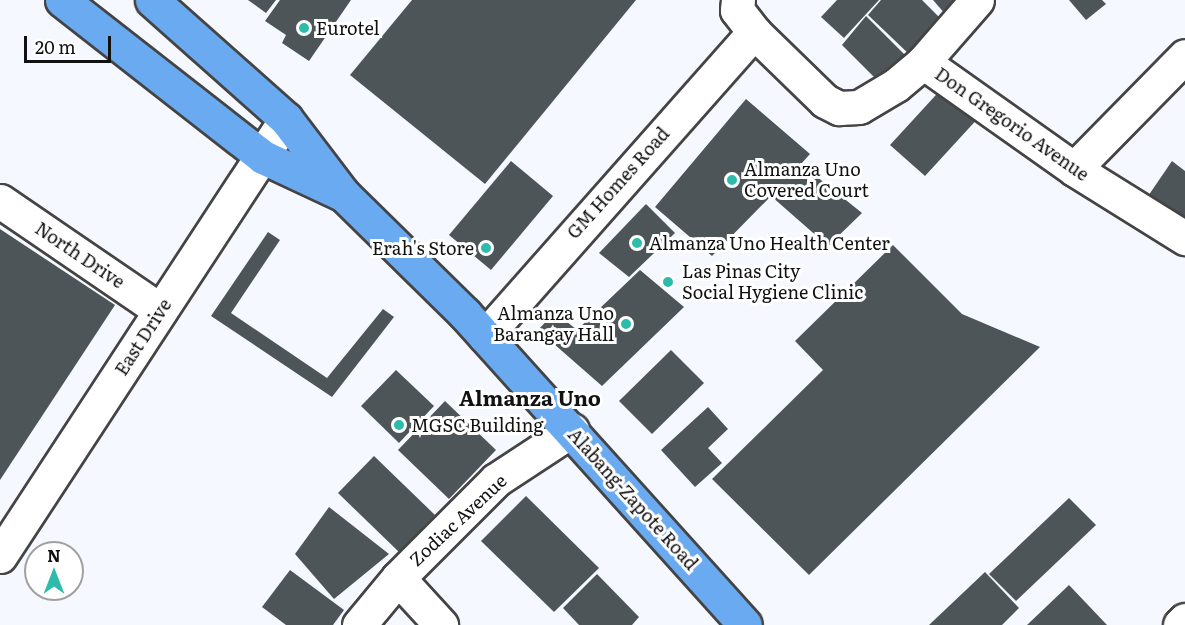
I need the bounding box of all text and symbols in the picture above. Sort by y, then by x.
place label: Eurotel [316,17,380,39]
marker: Eurotel [297,21,311,35]
scale bar [27,24,114,62]
text: 20 m [35,33,76,60]
street label: Don Gregorio Avenue [931,63,1093,185]
street label: GM Homes Road [562,123,674,243]
place label: Almanza Uno Covered Court [744,159,869,201]
marker: Almanza Uno Covered Court [725,173,739,187]
street label: North Drive [31,217,129,293]
place label: Almanza Uno Health Center [649,232,890,254]
marker: Almanza Uno Health Center [630,236,644,250]
place label: Erah's Store [372,237,474,259]
marker: Erah's Store [479,241,493,255]
place label: Las Pinas City Social Hygiene Clinic [682,261,863,304]
marker: Las Pinas City Social Hygiene Clinic [659,273,677,291]
street label: East Drive [110,295,176,379]
place label: Almanza Uno Barangay Hall [493,303,614,346]
marker: Almanza Uno Barangay Hall [619,317,633,331]
district label: Almanza Uno [459,384,601,410]
place label: MGSC Building [411,414,543,436]
marker: MGSC Building [392,418,406,432]
street label: Alabang-Zapote Road [564,424,702,574]
street label: Zodiac Avenue [405,470,511,570]
north arrow [24,541,84,601]
text: N [47,543,61,567]

